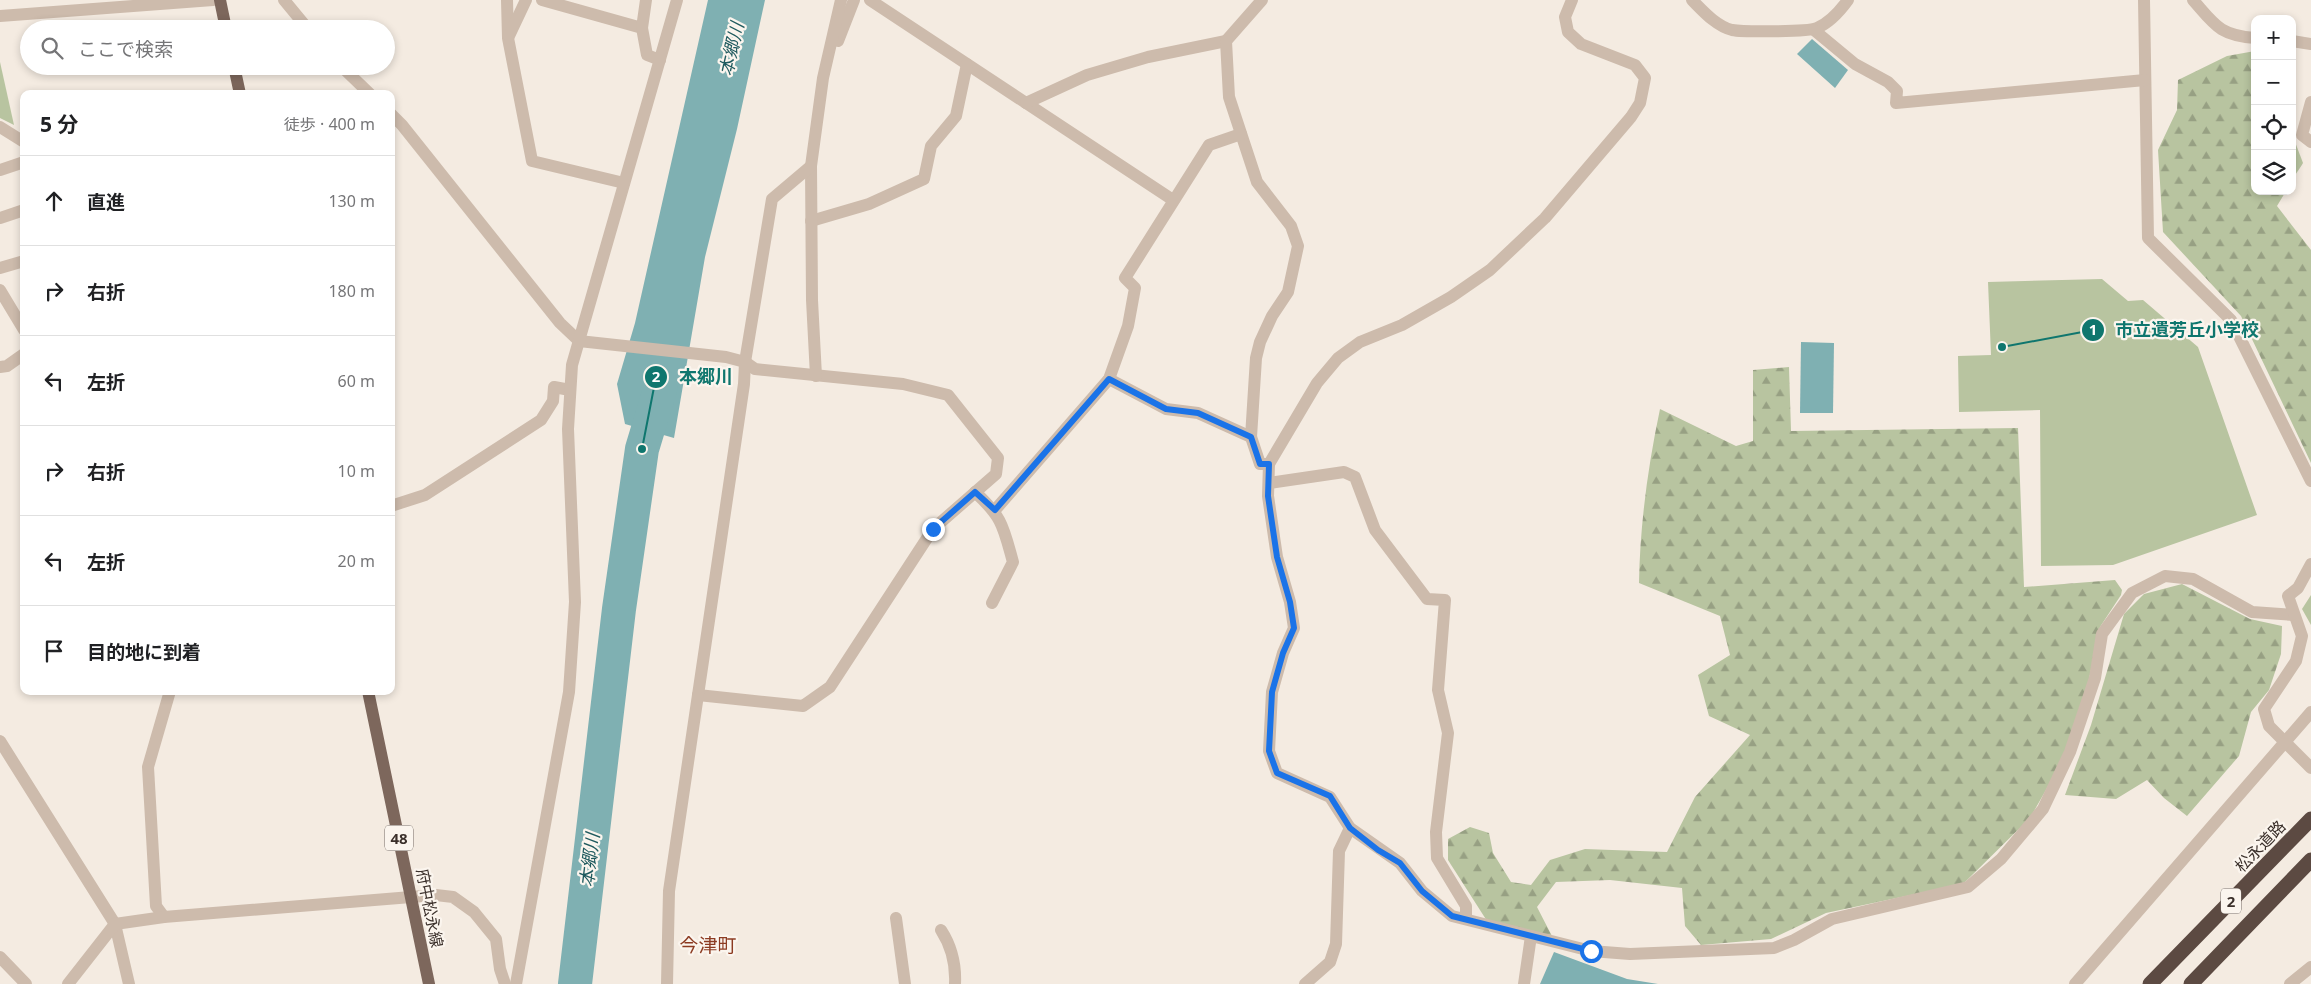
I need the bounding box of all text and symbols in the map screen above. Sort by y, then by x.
map controls [2251,15,2296,195]
button: + [2251,15,2296,60]
water label: 本郷川 [713,18,749,78]
search box [20,20,395,75]
icon: search [38,34,66,62]
text: ここで検索 [78,36,173,62]
button: − [2251,60,2296,105]
button: locate [2251,105,2296,150]
text: 5 分 [40,110,78,138]
text: 徒歩 · 400 m [284,113,375,135]
button: layers [2251,150,2296,195]
icon: ahead [40,187,68,215]
text: 直進 [87,189,125,215]
text: 130 m [328,190,375,212]
icon: right [40,277,68,305]
text: 右折 [87,279,125,305]
text: 180 m [328,280,375,302]
callout: 市立遺芳丘小学校 [2080,314,2269,347]
text: 市立遺芳丘小学校 [2115,317,2259,341]
text: 1 [2089,319,2097,339]
callout: 本郷川 [644,360,743,393]
text: 本郷川 [679,364,733,388]
text: 2 [652,366,661,386]
icon: left [40,367,68,395]
text: 左折 [87,369,125,395]
text: 60 m [338,370,375,392]
icon: right [40,457,68,485]
text: 右折 [87,459,125,485]
text: 10 m [338,460,375,482]
route end [922,518,945,541]
icon: left [40,547,68,575]
text: 左折 [87,549,125,575]
text: 20 m [338,550,375,572]
icon: arrive [40,637,68,665]
text: 目的地に到着 [87,639,201,665]
street label: 松永道路 [2230,815,2290,877]
road number: 48 [385,826,413,850]
water label: 本郷川 [574,830,604,888]
street label: 府中松永線 [412,867,448,949]
road number: 2 [2221,888,2241,914]
district label: 今津町 [679,932,737,958]
route start [1580,940,1603,963]

